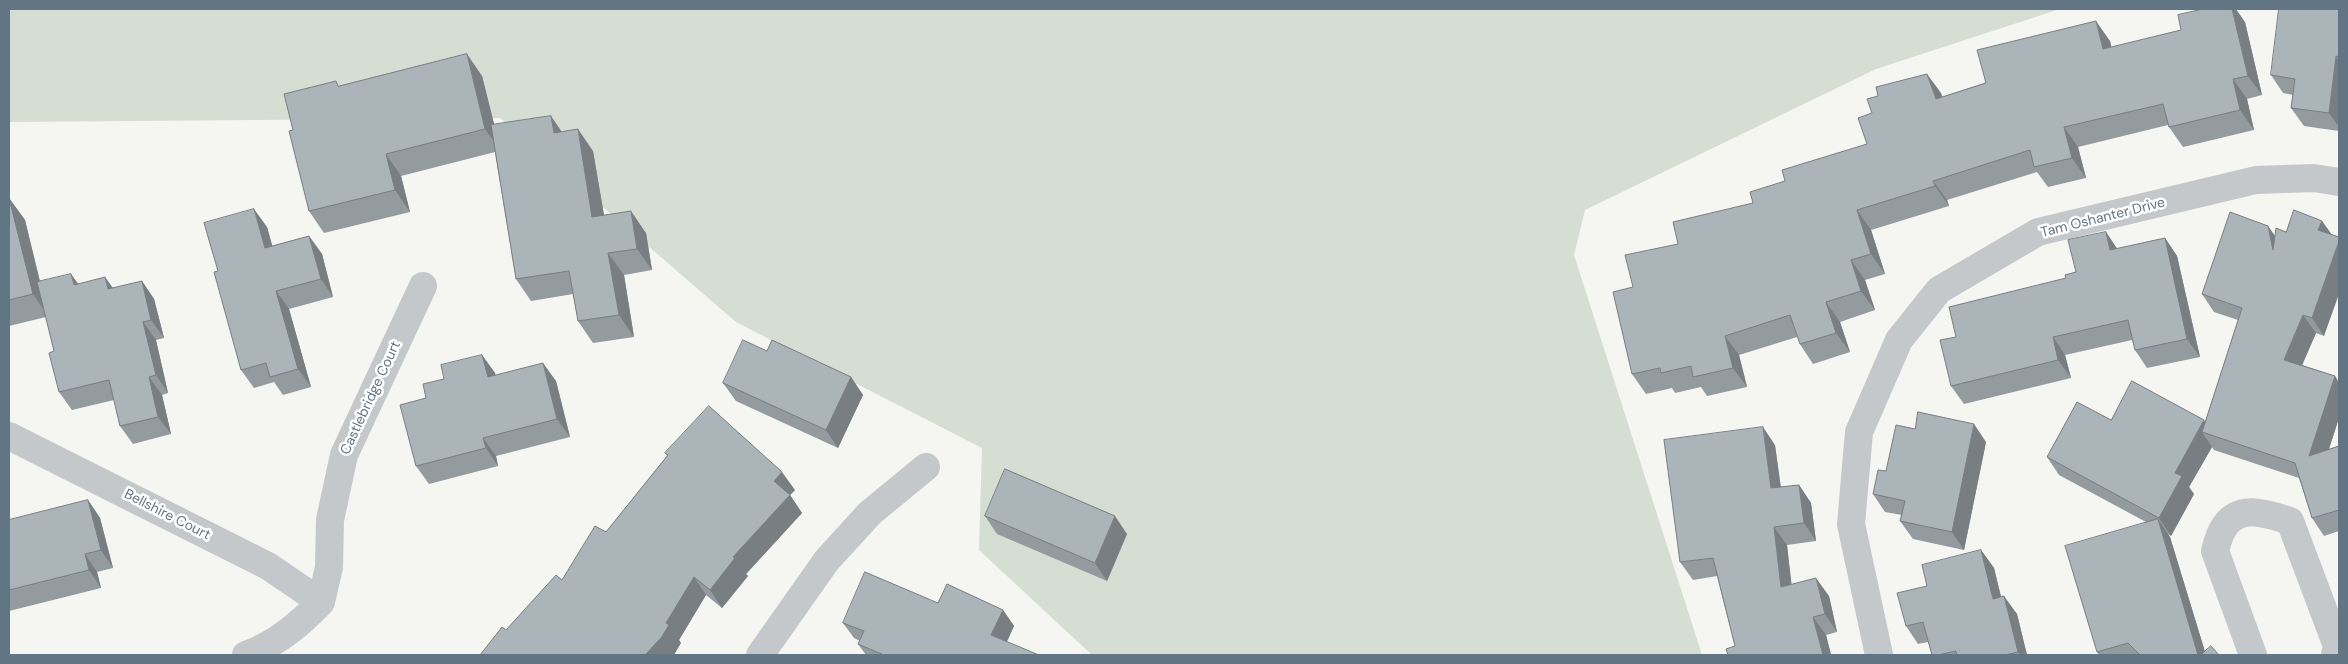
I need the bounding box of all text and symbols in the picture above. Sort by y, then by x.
street label: Tam Oshanter Drive [2039,194,2167,242]
street label: Castlebridge Court [337,339,405,457]
street label: Bellshire Court [121,486,213,544]

